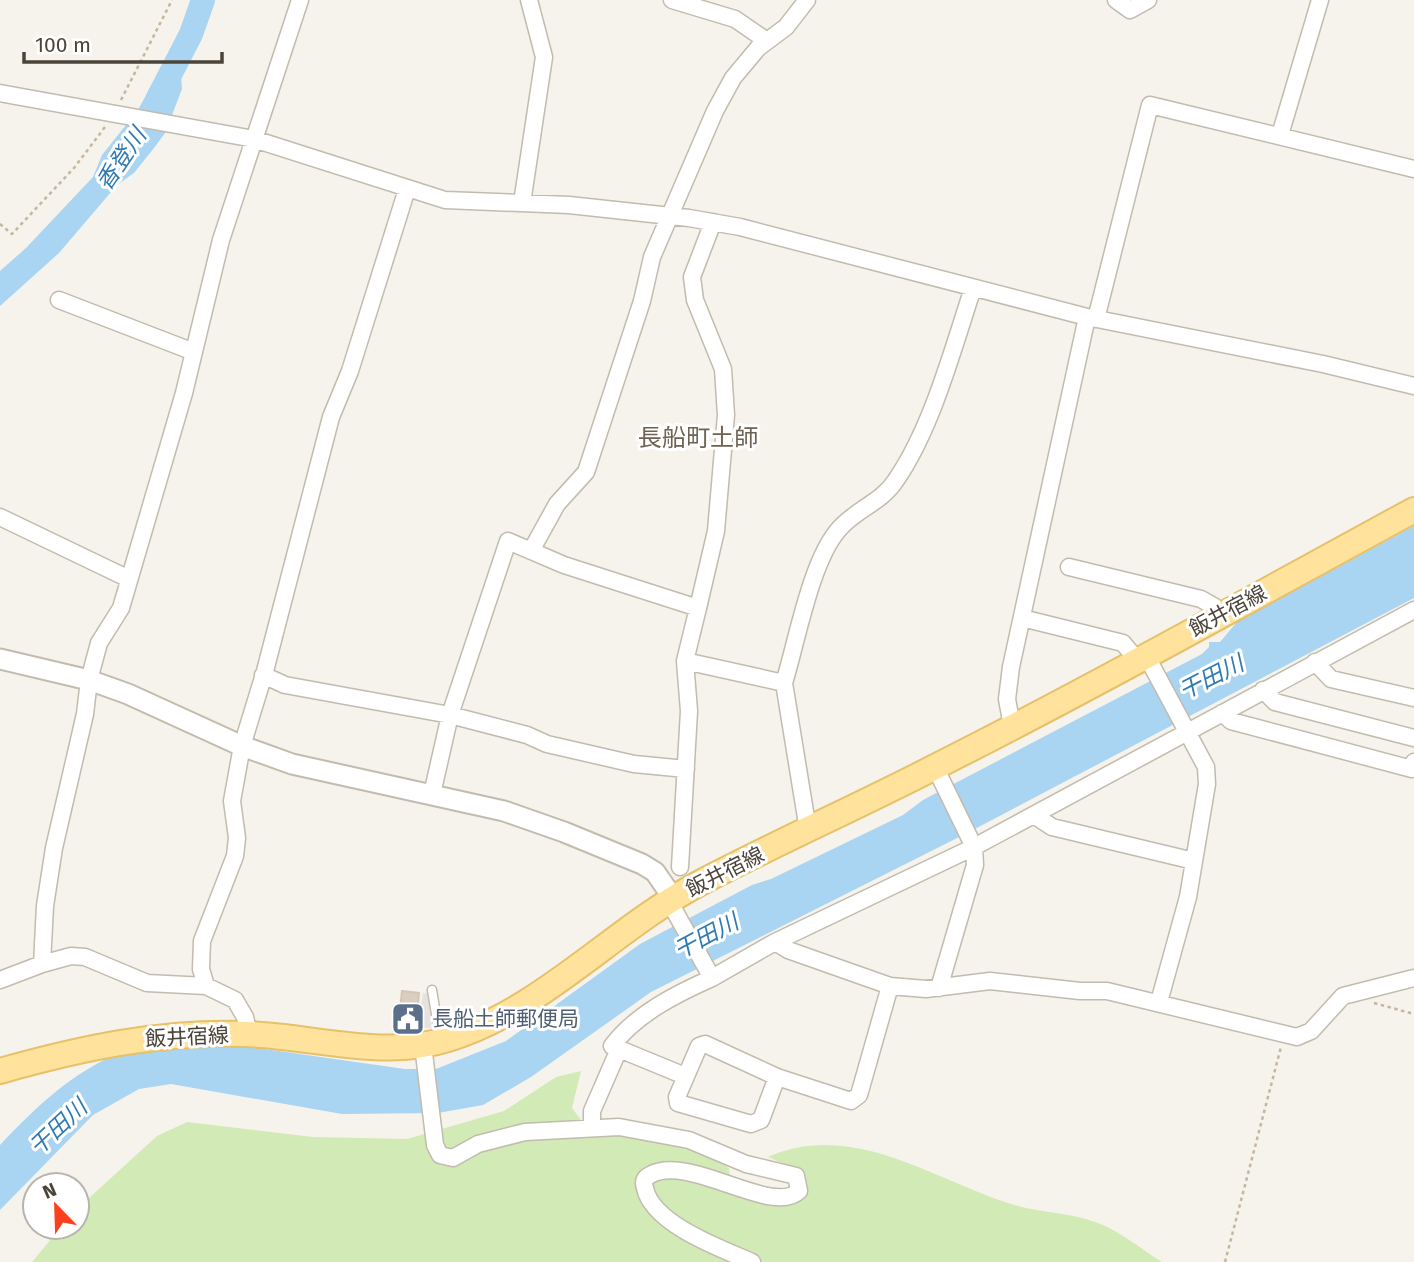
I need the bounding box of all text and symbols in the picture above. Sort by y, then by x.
scale bar [24,21,222,65]
text: 100 m [35,32,91,58]
water label: 香登川 [90,120,154,195]
district label: 長船町土師 [638,424,758,452]
street label: 飯井宿線 [1185,580,1271,642]
water label: 干田川 [1174,648,1251,705]
street label: 飯井宿線 [682,841,768,903]
water label: 干田川 [669,906,746,965]
public building icon: 長船土師郵便局 [389,1000,427,1038]
place label: 長船土師郵便局 [432,1006,579,1032]
street label: 飯井宿線 [144,1022,230,1052]
water label: 干田川 [23,1091,95,1161]
north arrow [21,1171,91,1241]
text: N [39,1178,60,1204]

